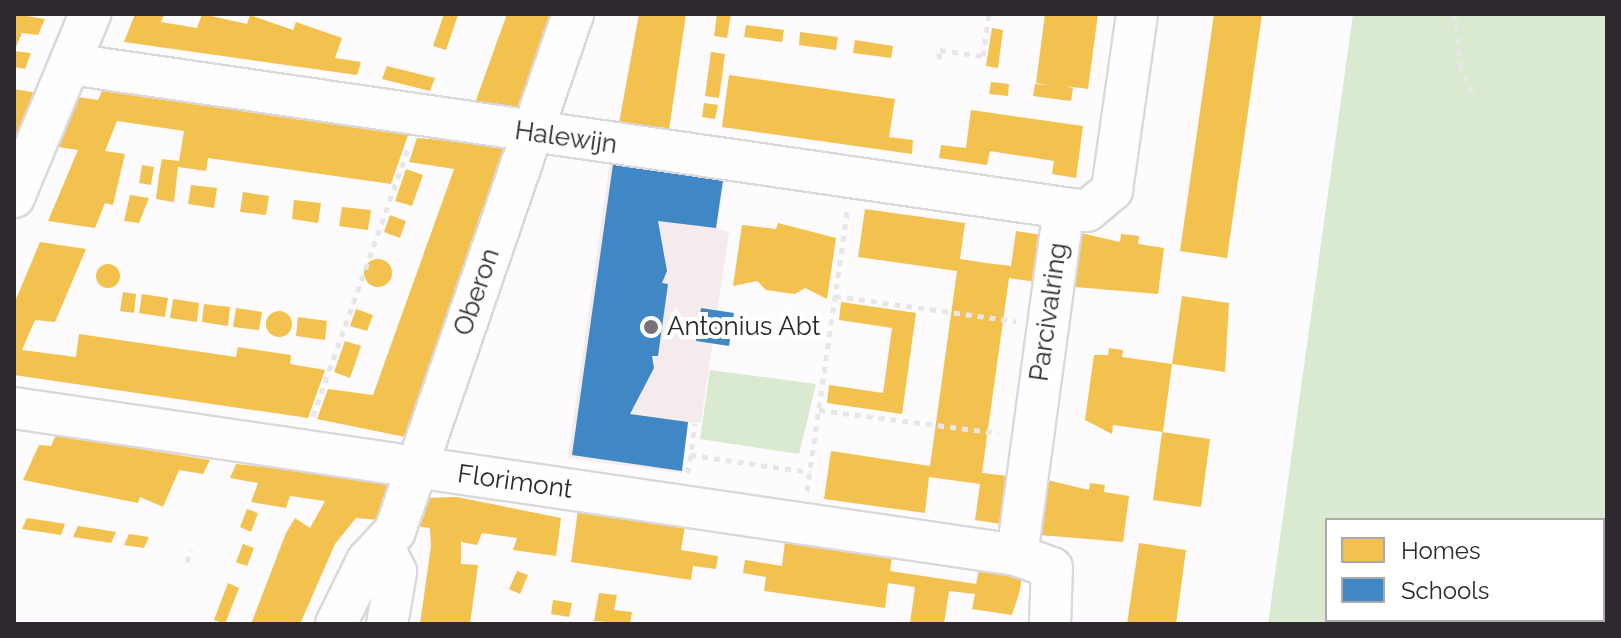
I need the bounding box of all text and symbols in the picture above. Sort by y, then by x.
street label: Halewijn [513,115,619,161]
street label: Parcivalring [1024,241,1074,383]
street label: Oberon [448,244,506,340]
place label: Antonius Abt [667,311,821,343]
marker: Antonius Abt [642,318,660,336]
street label: Florimont [456,458,574,506]
legend [1325,518,1605,622]
text: Homes [1401,536,1481,565]
text: Schools [1401,576,1489,605]

